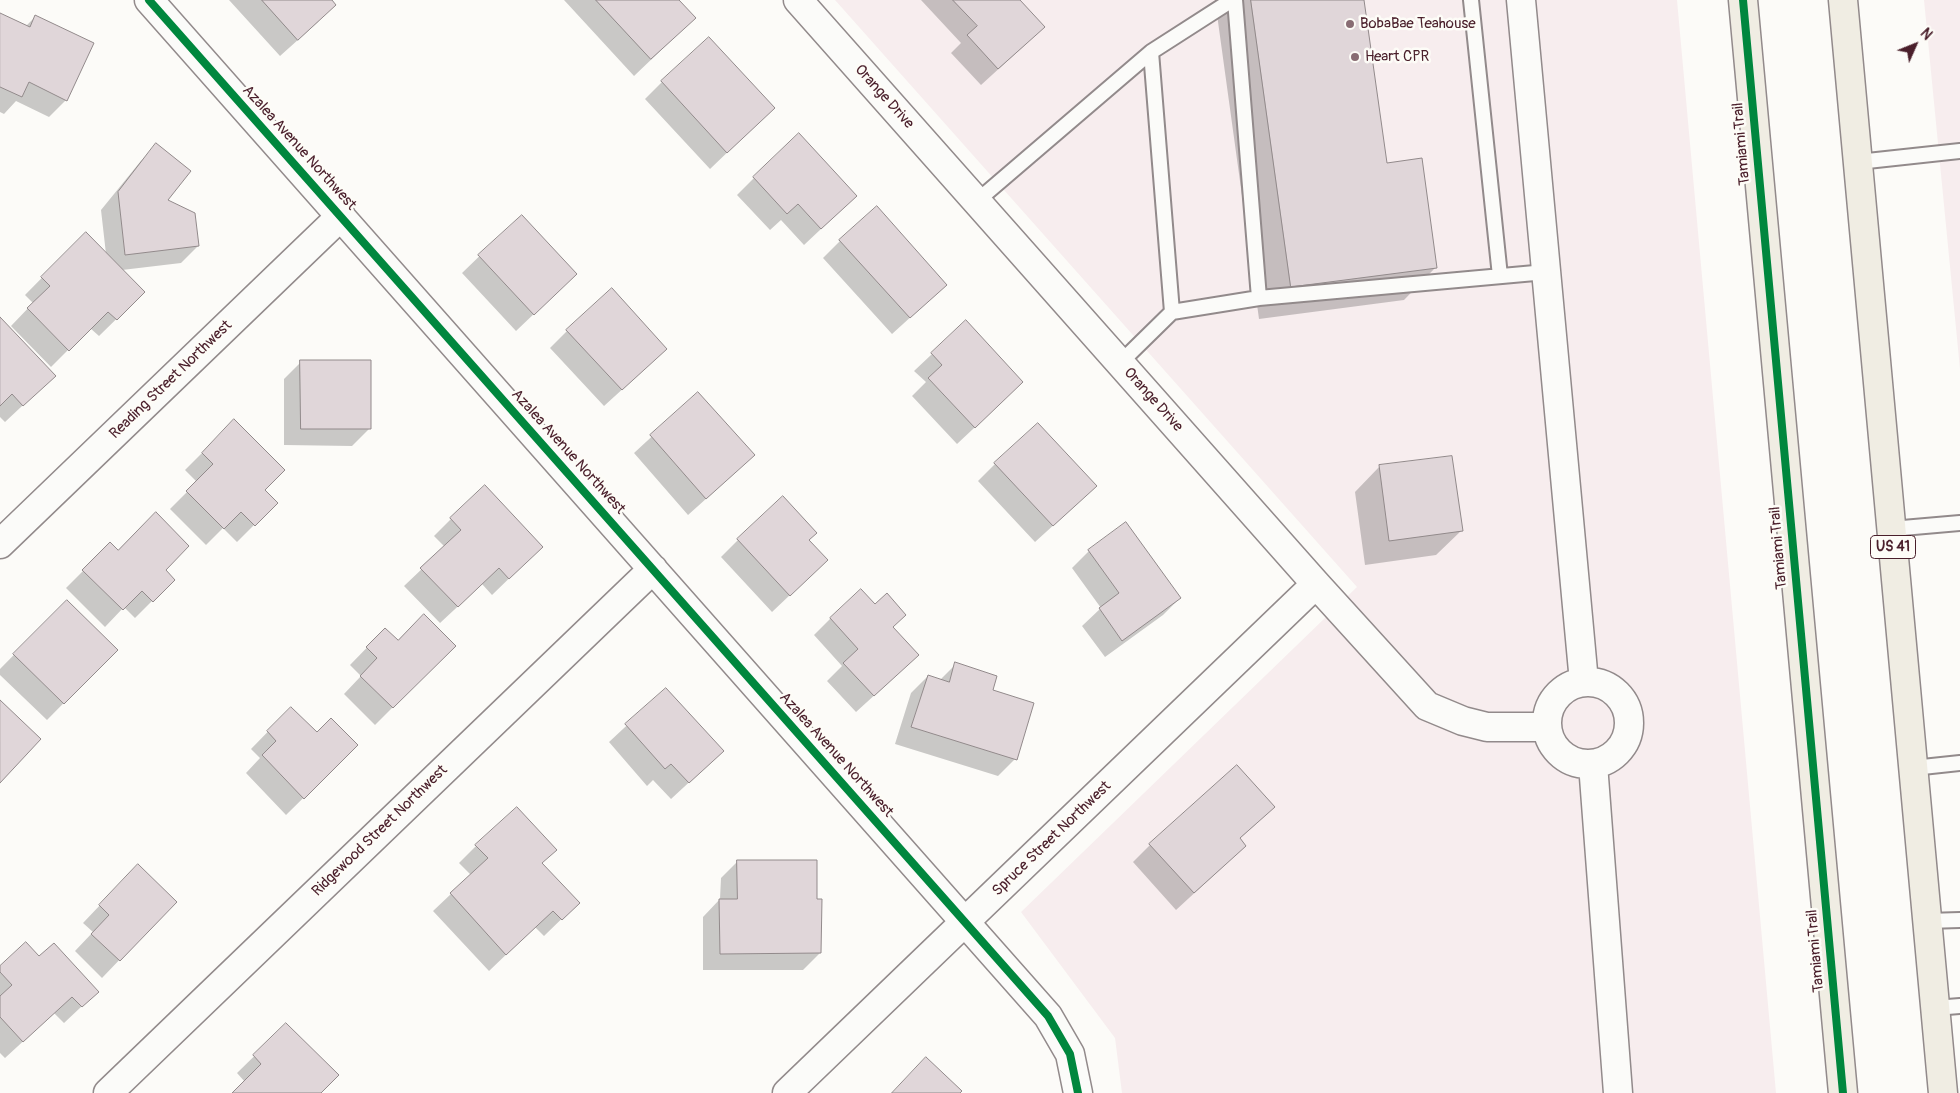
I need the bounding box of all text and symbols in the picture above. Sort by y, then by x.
place label: BobaBae Teahouse [1360,15,1476,33]
marker: BobaBae Teahouse [1344,18,1356,30]
north arrow [1890,20,1940,70]
text: N [1917,25,1936,44]
place label: Heart CPR [1365,48,1429,66]
marker: Heart CPR [1349,51,1361,63]
street label: Orange Drive [851,61,917,133]
street label: Azalea Avenue Northwest [238,82,360,214]
street label: Tamiami Trail [1729,102,1755,186]
street label: Reading Street Northwest [106,317,236,443]
street label: Orange Drive [1120,364,1186,436]
street label: Azalea Avenue Northwest [507,386,629,518]
street label: Tamiami Trail [1766,506,1792,590]
road number: US 41 [1870,536,1916,558]
street label: Azalea Avenue Northwest [775,689,897,821]
street label: Ridgewood Street Northwest [309,762,451,900]
street label: Spruce Street Northwest [989,778,1115,900]
street label: Tamiami Trail [1803,909,1829,993]

